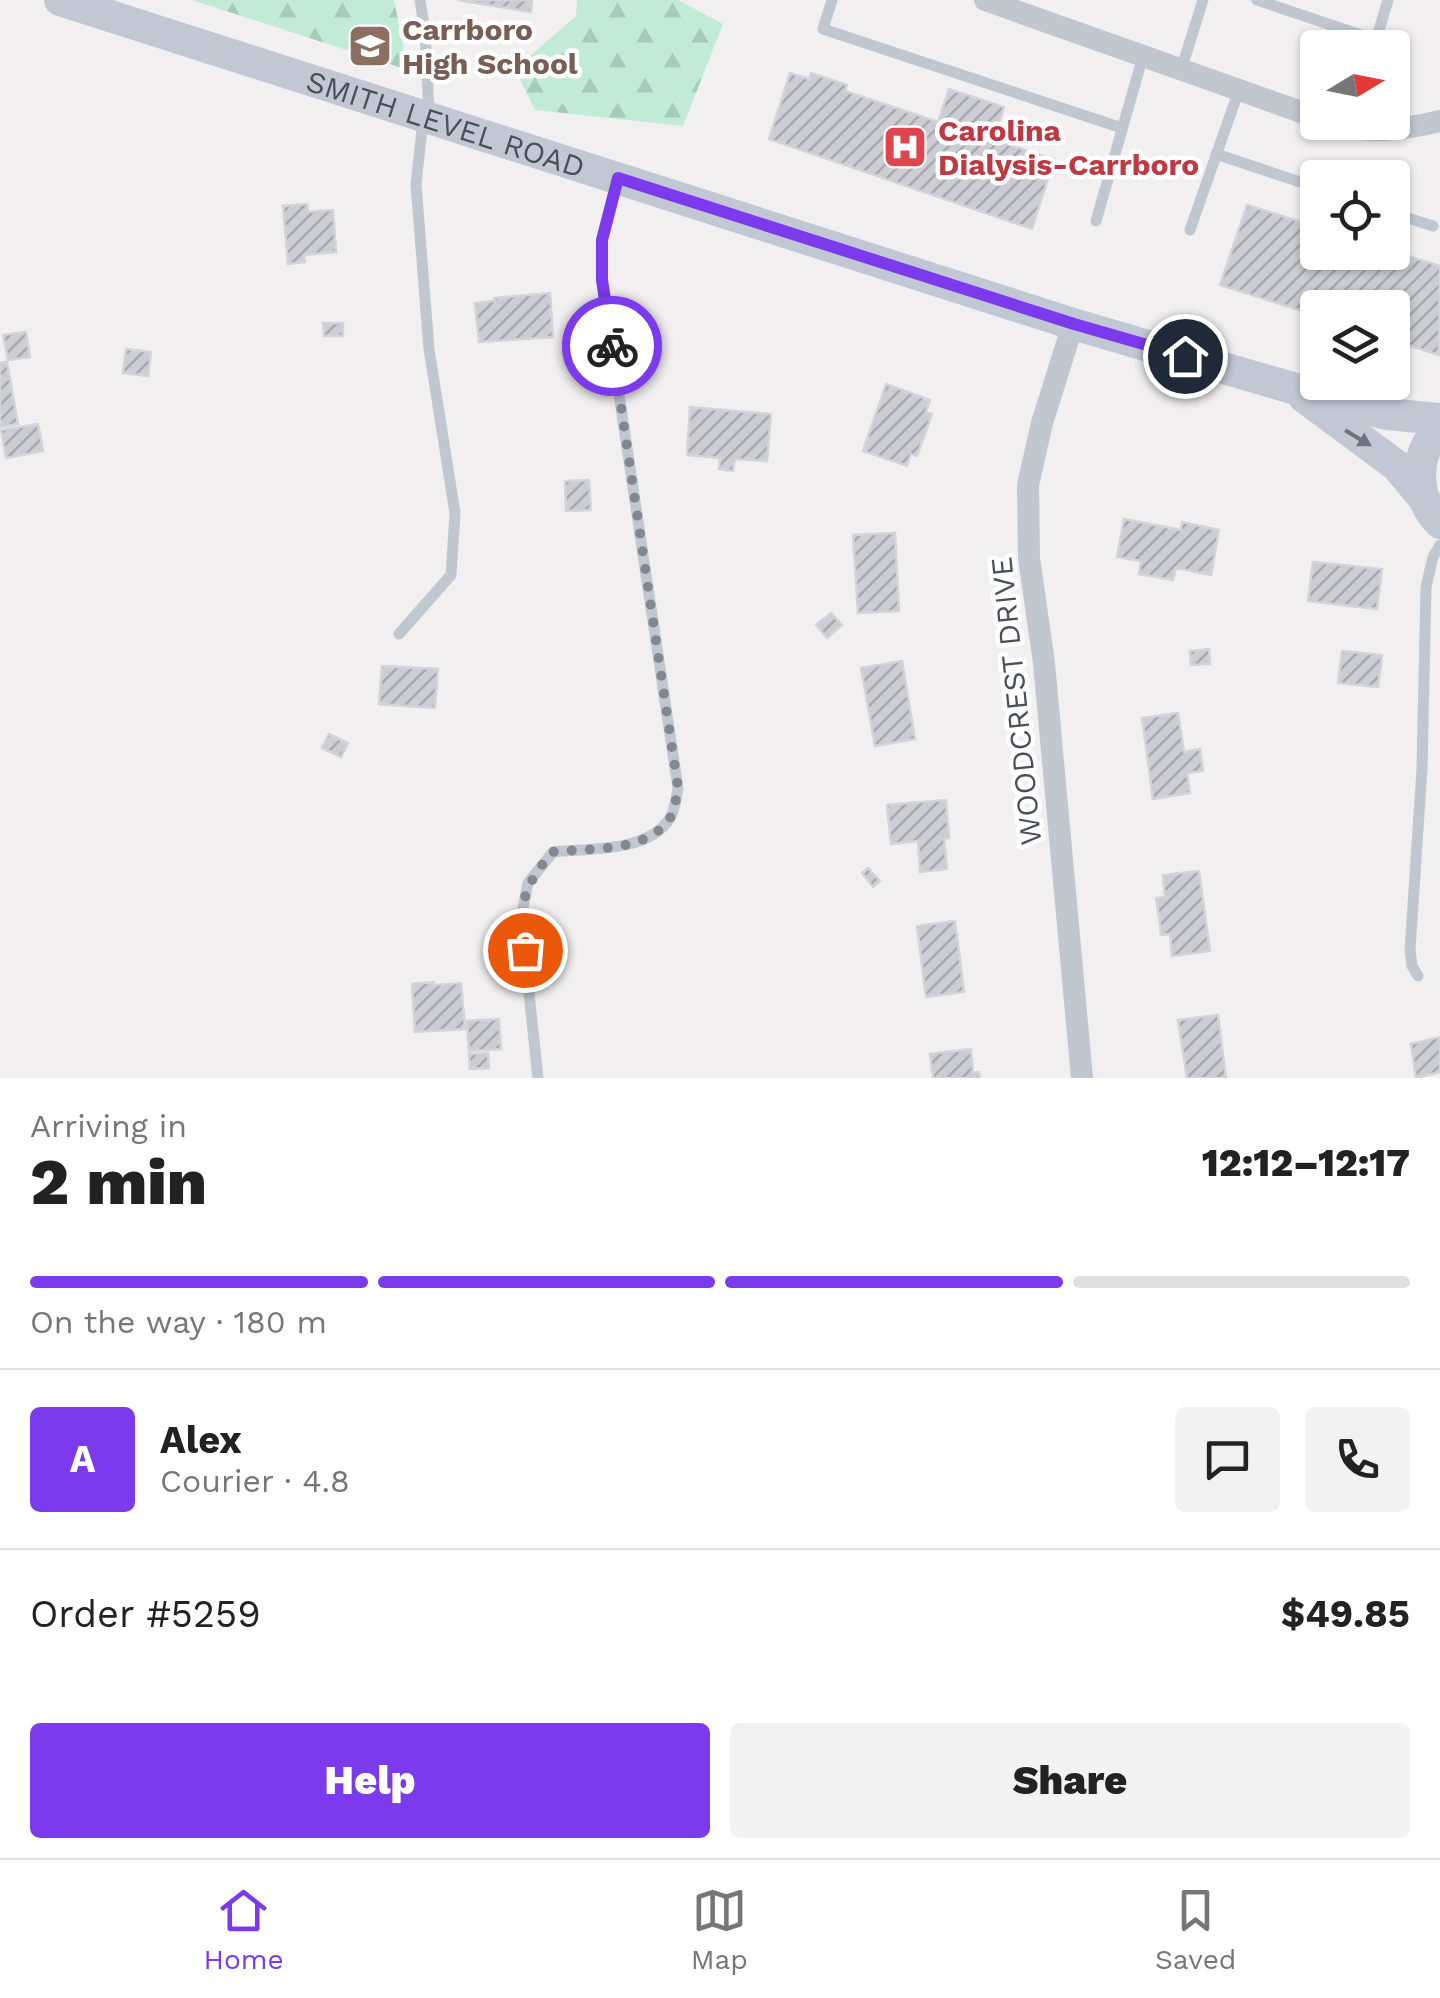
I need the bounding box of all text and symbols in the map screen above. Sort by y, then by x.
place label: Carrboro High School [402,12,578,81]
school or university icon: Carrboro High School [347,23,393,69]
north arrow [1300,30,1410,140]
map controls [1300,30,1410,400]
street label: SMITH LEVEL ROAD [302,63,589,184]
place label: Carolina Dialysis-Carrboro [938,113,1199,182]
hospital icon: Carolina Dialysis-Carrboro [882,124,928,170]
button: locate [1300,160,1410,270]
button: layers [1300,290,1410,400]
courier [562,296,662,396]
pin [1143,314,1228,399]
icon: bike [585,319,640,374]
icon: home [1158,329,1213,384]
one-way arrow [1344,429,1372,446]
street label: WOODCREST DRIVE [983,555,1049,847]
pin [483,908,568,993]
icon: bag [498,923,553,978]
text: Arriving in [30,1107,187,1145]
text: 12:12–12:17 [1202,1141,1410,1185]
text: 2 min [30,1144,207,1220]
text: On the way · 180 m [30,1303,327,1341]
button: chat [1175,1407,1280,1512]
button: phone [1305,1407,1410,1512]
text: Alex [160,1418,242,1462]
text: A [70,1437,95,1481]
text: Courier · 4.8 [160,1462,350,1500]
text: Order #5259 [30,1592,261,1636]
text: $49.85 [1281,1592,1410,1636]
button: Help [30,1723,710,1838]
button: Share [730,1723,1410,1838]
tab: Home [204,1883,284,1976]
tab: Map [691,1883,748,1976]
tab: Saved [1155,1883,1236,1976]

